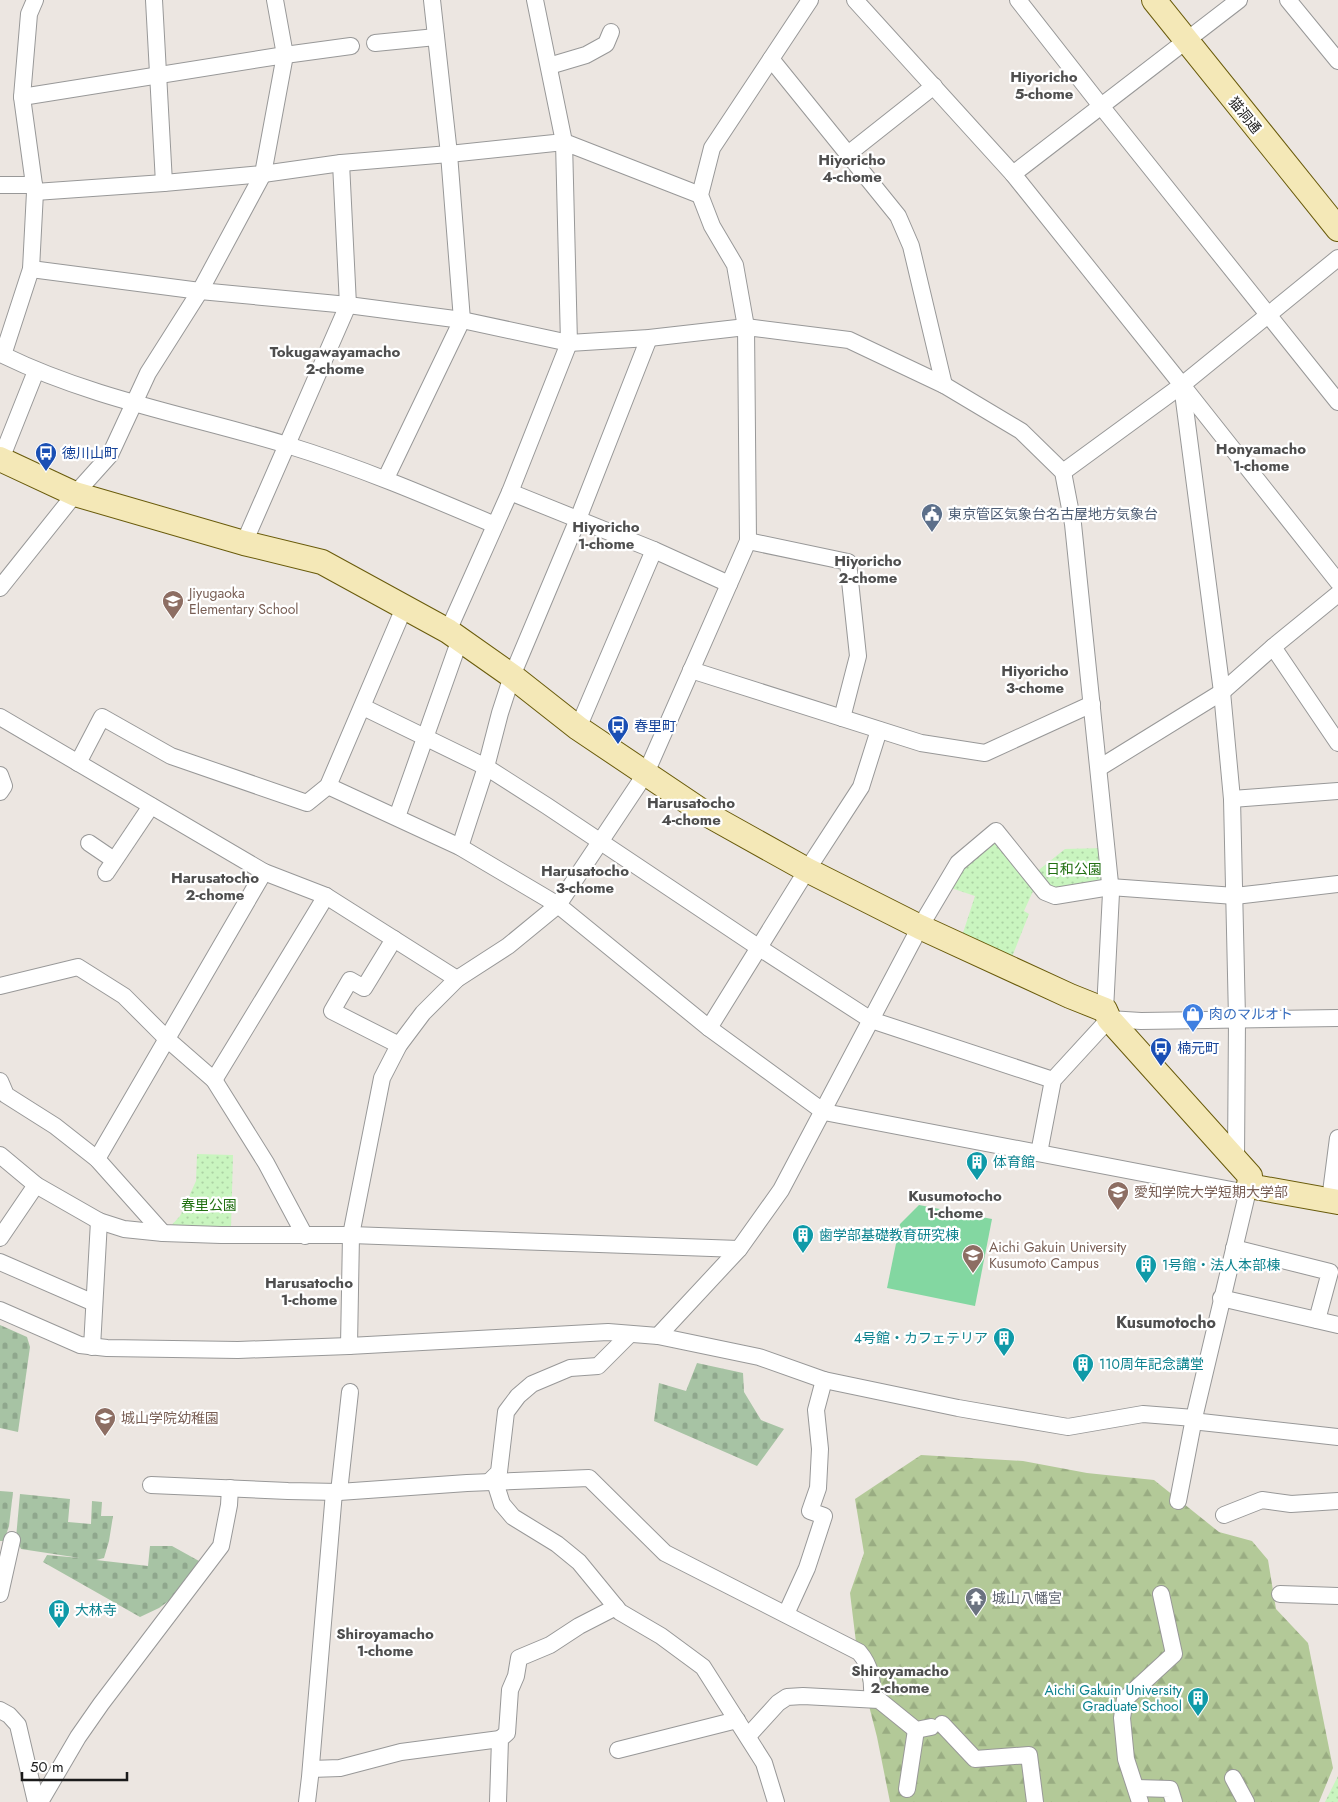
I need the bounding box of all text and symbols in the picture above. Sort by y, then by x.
district label: Hiyoricho 5-chome [1010,66,1078,105]
street label: 猫洞通 [1224,92,1266,138]
district label: Hiyoricho 4-chome [818,149,886,188]
district label: Tokugawayamacho 2-chome [270,341,400,380]
district label: Honyamacho 1-chome [1216,438,1306,477]
bus stop icon: 徳川山町 [34,441,58,472]
place label: 徳川山町 [62,443,118,463]
public building icon: 東京管区気象台名古屋地方気象台 [920,502,944,533]
place label: 東京管区気象台名古屋地方気象台 [948,504,1158,524]
district label: Hiyoricho 1-chome [572,516,640,555]
district label: Hiyoricho 2-chome [834,550,902,589]
place label: Jiyugaoka Elementary School [187,583,299,619]
school or university icon: Jiyugaoka Elementary School [161,589,185,620]
district label: Hiyoricho 3-chome [1001,660,1069,699]
bus stop icon: 春里町 [606,714,630,745]
place label: 春里町 [634,716,676,736]
district label: Harusatocho 4-chome [647,792,735,831]
park label: 日和公園 [1046,859,1102,879]
district label: Harusatocho 3-chome [541,860,629,899]
district label: Harusatocho 2-chome [171,867,259,906]
shop icon: 肉のマルオト [1181,1002,1205,1033]
place label: 肉のマルオト [1209,1004,1293,1024]
bus stop icon: 楠元町 [1149,1036,1173,1067]
place label: 楠元町 [1177,1038,1219,1058]
building icon: 体育館 [965,1150,989,1181]
place label: 体育館 [993,1152,1035,1172]
school or university icon: 愛知学院大学短期大学部 [1106,1180,1130,1211]
place label: 愛知学院大学短期大学部 [1134,1182,1288,1202]
district label: Kusumotocho 1-chome [908,1185,1002,1224]
park label: 春里公園 [181,1195,237,1215]
building icon: 歯学部基礎教育研究棟 [791,1223,815,1254]
place label: 歯学部基礎教育研究棟 [819,1225,959,1245]
place label: Aichi Gakuin University Kusumoto Campus [989,1237,1127,1273]
school or university icon: Aichi Gakuin University Kusumoto Campus [961,1243,985,1274]
building icon: 1号館・法人本部棟 [1134,1253,1158,1284]
place label: 1号館・法人本部棟 [1162,1255,1280,1275]
district label: Harusatocho 1-chome [265,1272,353,1311]
district label: Kusumotocho [1116,1311,1216,1334]
building icon: 4号館・カフェテリア [992,1326,1016,1357]
place label: 4号館・カフェテリア [854,1328,988,1348]
building icon: 110周年記念講堂 [1071,1352,1095,1383]
place label: 110周年記念講堂 [1099,1354,1204,1374]
school or university icon: 城山学院幼稚園 [93,1406,117,1437]
place label: 城山学院幼稚園 [121,1408,219,1428]
temple icon: 城山八幡宮 [964,1586,988,1617]
place label: 城山八幡宮 [992,1588,1062,1608]
building icon: 大林寺 [47,1598,71,1629]
place label: 大林寺 [75,1600,117,1620]
district label: Shiroyamacho 1-chome [336,1623,434,1662]
district label: Shiroyamacho 2-chome [851,1660,949,1699]
place label: Aichi Gakuin University Graduate School [1045,1680,1183,1716]
building icon: Aichi Gakuin University Graduate School [1186,1686,1210,1717]
scale bar [22,1750,128,1782]
text: 50 m [30,1756,64,1778]

